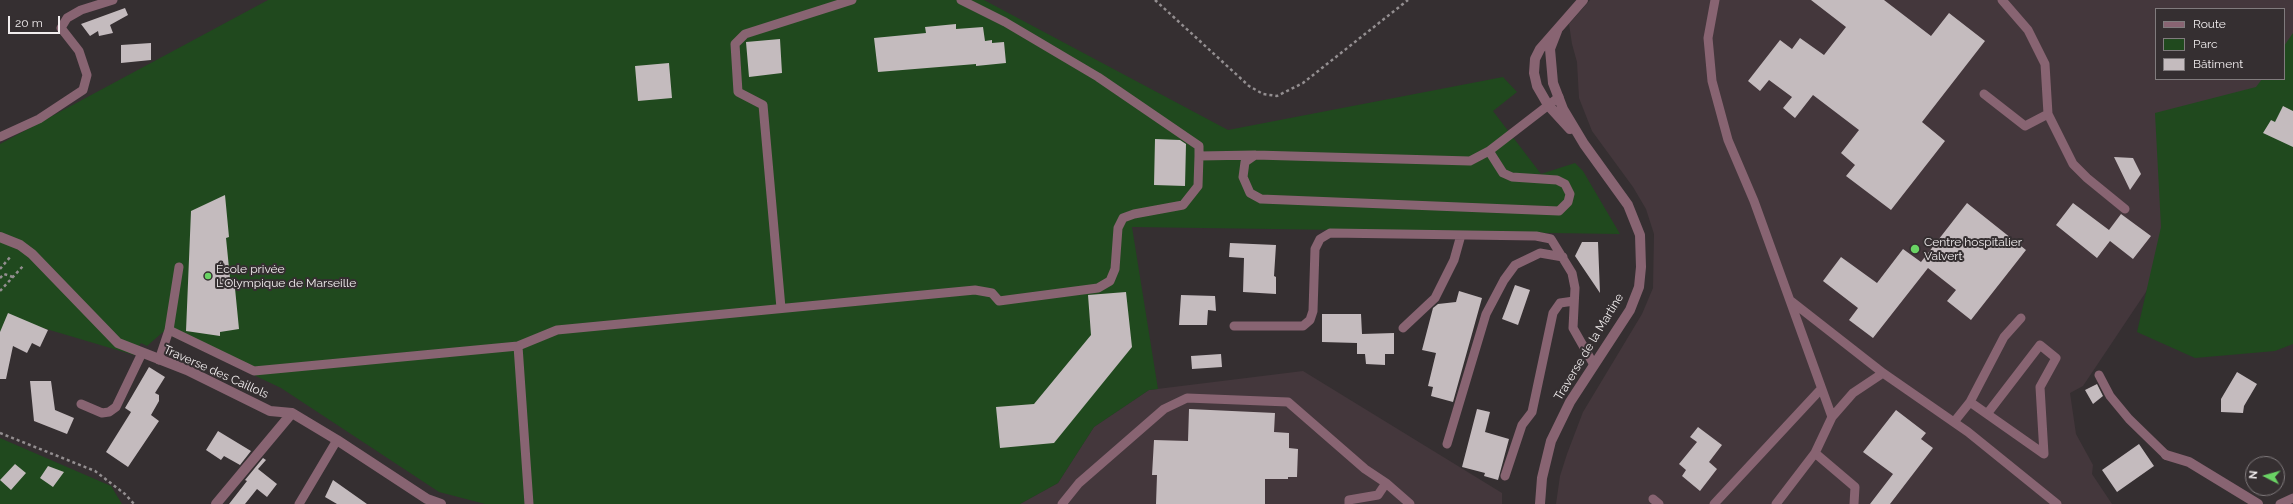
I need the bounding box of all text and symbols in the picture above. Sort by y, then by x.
scale bar [10,8,62,34]
legend [2155,8,2285,80]
text: 20 m [15,16,43,30]
text: Route [2193,17,2226,31]
text: Parc [2193,37,2218,51]
text: Bâtiment [2193,57,2243,71]
place label: Centre hospitalier Valvert [1924,235,2022,263]
marker: Centre hospitalier Valvert [1909,243,1921,255]
place label: École privée L'Olympique de Marseille [216,262,356,290]
marker: École privée L'Olympique de Marseille [203,271,213,281]
street label: Traverse de la Martine [1551,291,1627,403]
street label: Traverse des Caillols [161,342,271,402]
north arrow [2245,456,2285,496]
text: N [2247,470,2260,480]

